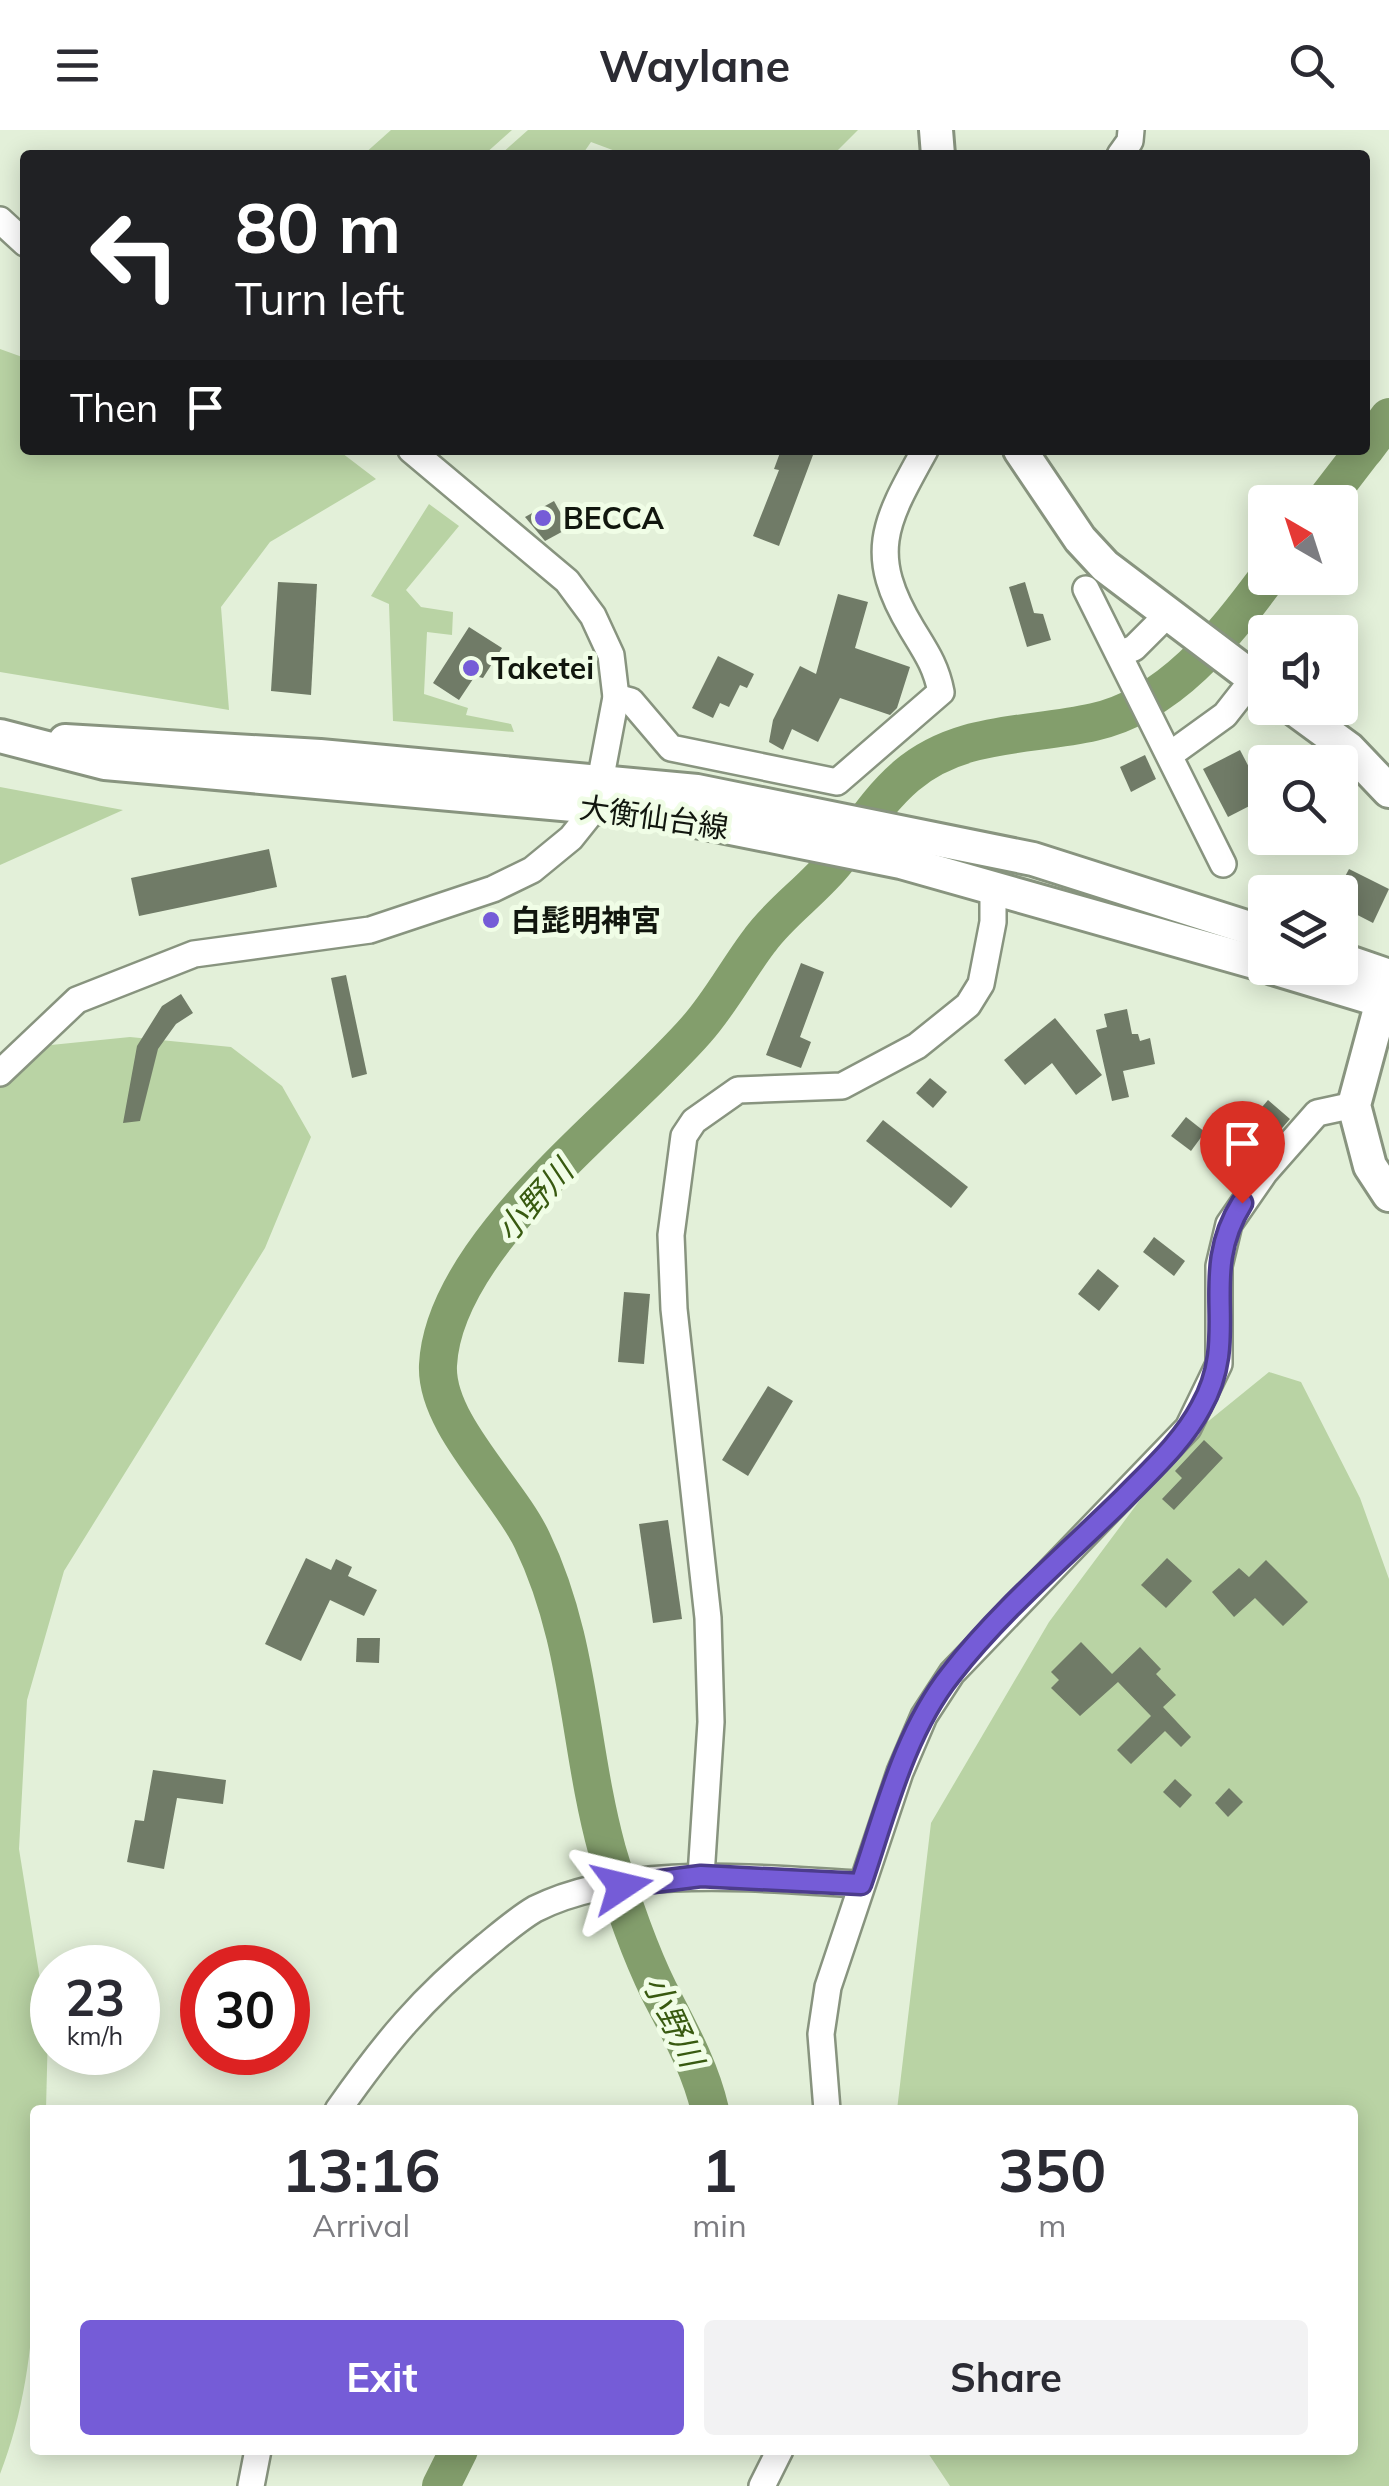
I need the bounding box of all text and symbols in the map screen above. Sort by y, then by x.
text: Waylane [599,37,790,93]
icon: menu [50,38,105,93]
icon: search [1284,38,1339,93]
text: 80 m [235,183,401,271]
icon: left [70,190,200,320]
text: Turn left [235,270,404,326]
icon: arrive [178,380,233,435]
text: Then [70,384,158,432]
north arrow [1248,485,1358,595]
map controls [1248,485,1358,985]
place label: BECCA [563,499,664,537]
marker: BECCA [532,507,554,529]
button: sound [1248,615,1358,725]
place label: Taketei [491,649,594,687]
marker: Taketei [460,657,482,679]
button: search [1248,745,1358,855]
street label: 大衡仙台線 [577,788,731,846]
button: layers [1248,875,1358,985]
place label: 白髭明神宮 [511,901,661,939]
marker: 白髭明神宮 [480,909,502,931]
pin [1200,1101,1285,1204]
icon: arrive [1215,1116,1270,1171]
water label: 小野川 [487,1149,583,1249]
position arrow [570,1834,674,1938]
speed limit sign: 30 [180,1945,310,2075]
text: 23 [65,1966,125,2029]
water label: 小野川 [636,1969,714,2076]
text: km/h [67,2020,123,2051]
text: 13:16 [282,2132,441,2207]
text: 1 [701,2132,737,2207]
text: 350 [998,2132,1106,2207]
text: Arrival [312,2205,410,2245]
text: min [692,2205,747,2245]
text: m [1038,2205,1066,2245]
button: Exit [80,2320,684,2435]
button: Share [704,2320,1308,2435]

